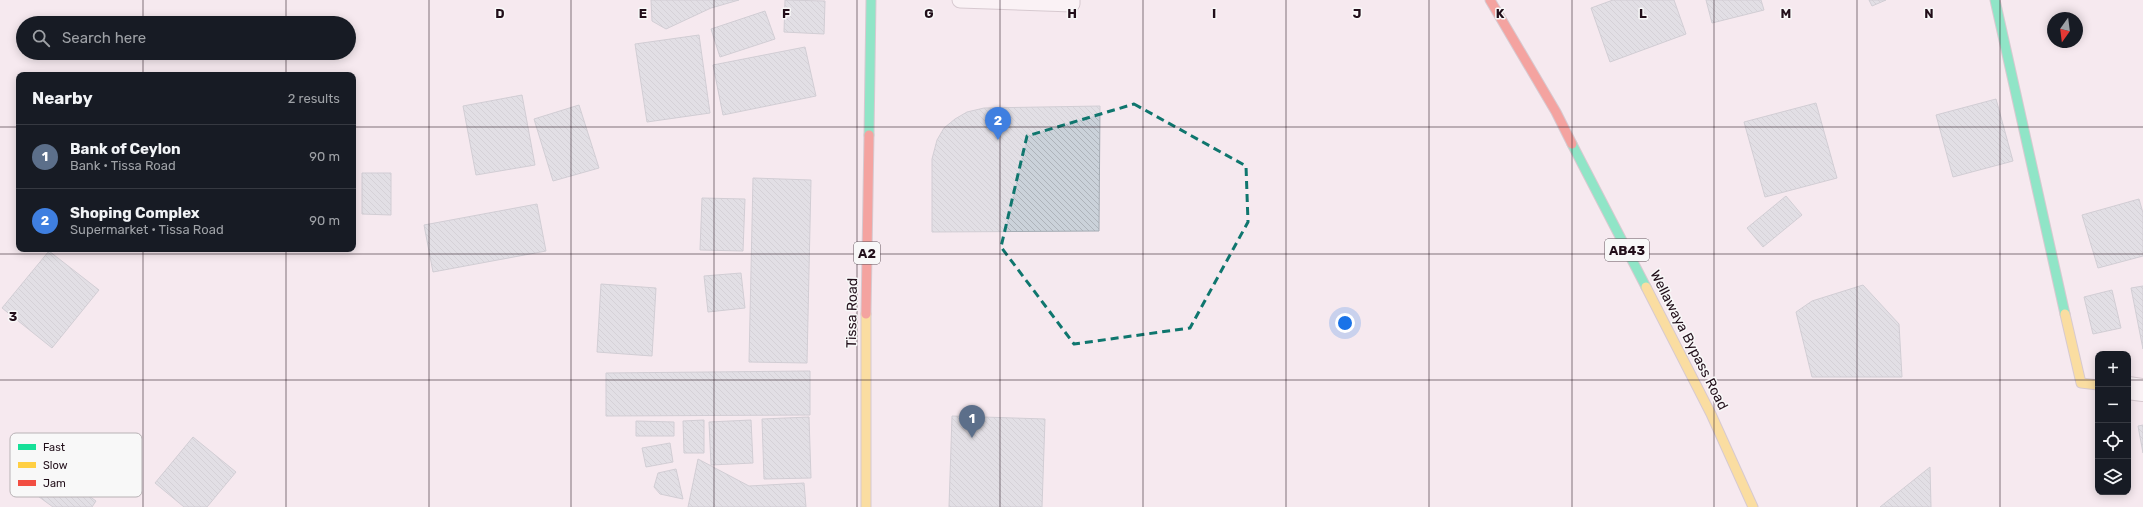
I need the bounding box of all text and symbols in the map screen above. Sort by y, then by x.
text: D [495,6,505,21]
text: E [639,6,647,21]
text: F [782,6,790,21]
text: G [924,6,934,21]
text: H [1067,6,1077,21]
text: I [1212,6,1216,21]
text: J [1353,6,1361,21]
text: K [1496,6,1505,21]
text: L [1639,6,1647,21]
text: M [1781,6,1791,21]
text: N [1924,6,1934,21]
north arrow [2047,12,2083,48]
search box [16,16,356,60]
icon: search [30,27,52,49]
text: Search here [62,29,146,47]
text: Nearby [32,88,93,108]
text: 2 results [288,91,340,106]
pin: 2 [985,107,1011,140]
text: Bank of Ceylon [70,140,181,158]
text: 1 [42,149,48,164]
text: 90 m [309,149,340,164]
text: Bank · Tissa Road [70,158,176,173]
text: Shoping Complex [70,204,200,222]
text: 2 [41,213,49,228]
text: 90 m [309,213,340,228]
text: Supermarket · Tissa Road [70,222,224,237]
road number: AB43 [1605,239,1649,261]
road number: A2 [854,242,880,264]
street label: Wellawaya Bypass Road [1646,267,1732,413]
street label: Tissa Road [843,278,861,348]
text: 3 [9,309,18,324]
your location [1335,313,1355,333]
map controls [2095,351,2131,495]
button: + [2095,351,2131,387]
button: − [2095,387,2131,423]
pin: 1 [959,405,985,438]
button: locate [2095,423,2131,459]
legend [10,433,142,497]
text: Fast [43,441,66,454]
text: Slow [43,459,68,472]
button: layers [2095,459,2131,495]
text: Jam [43,477,66,490]

